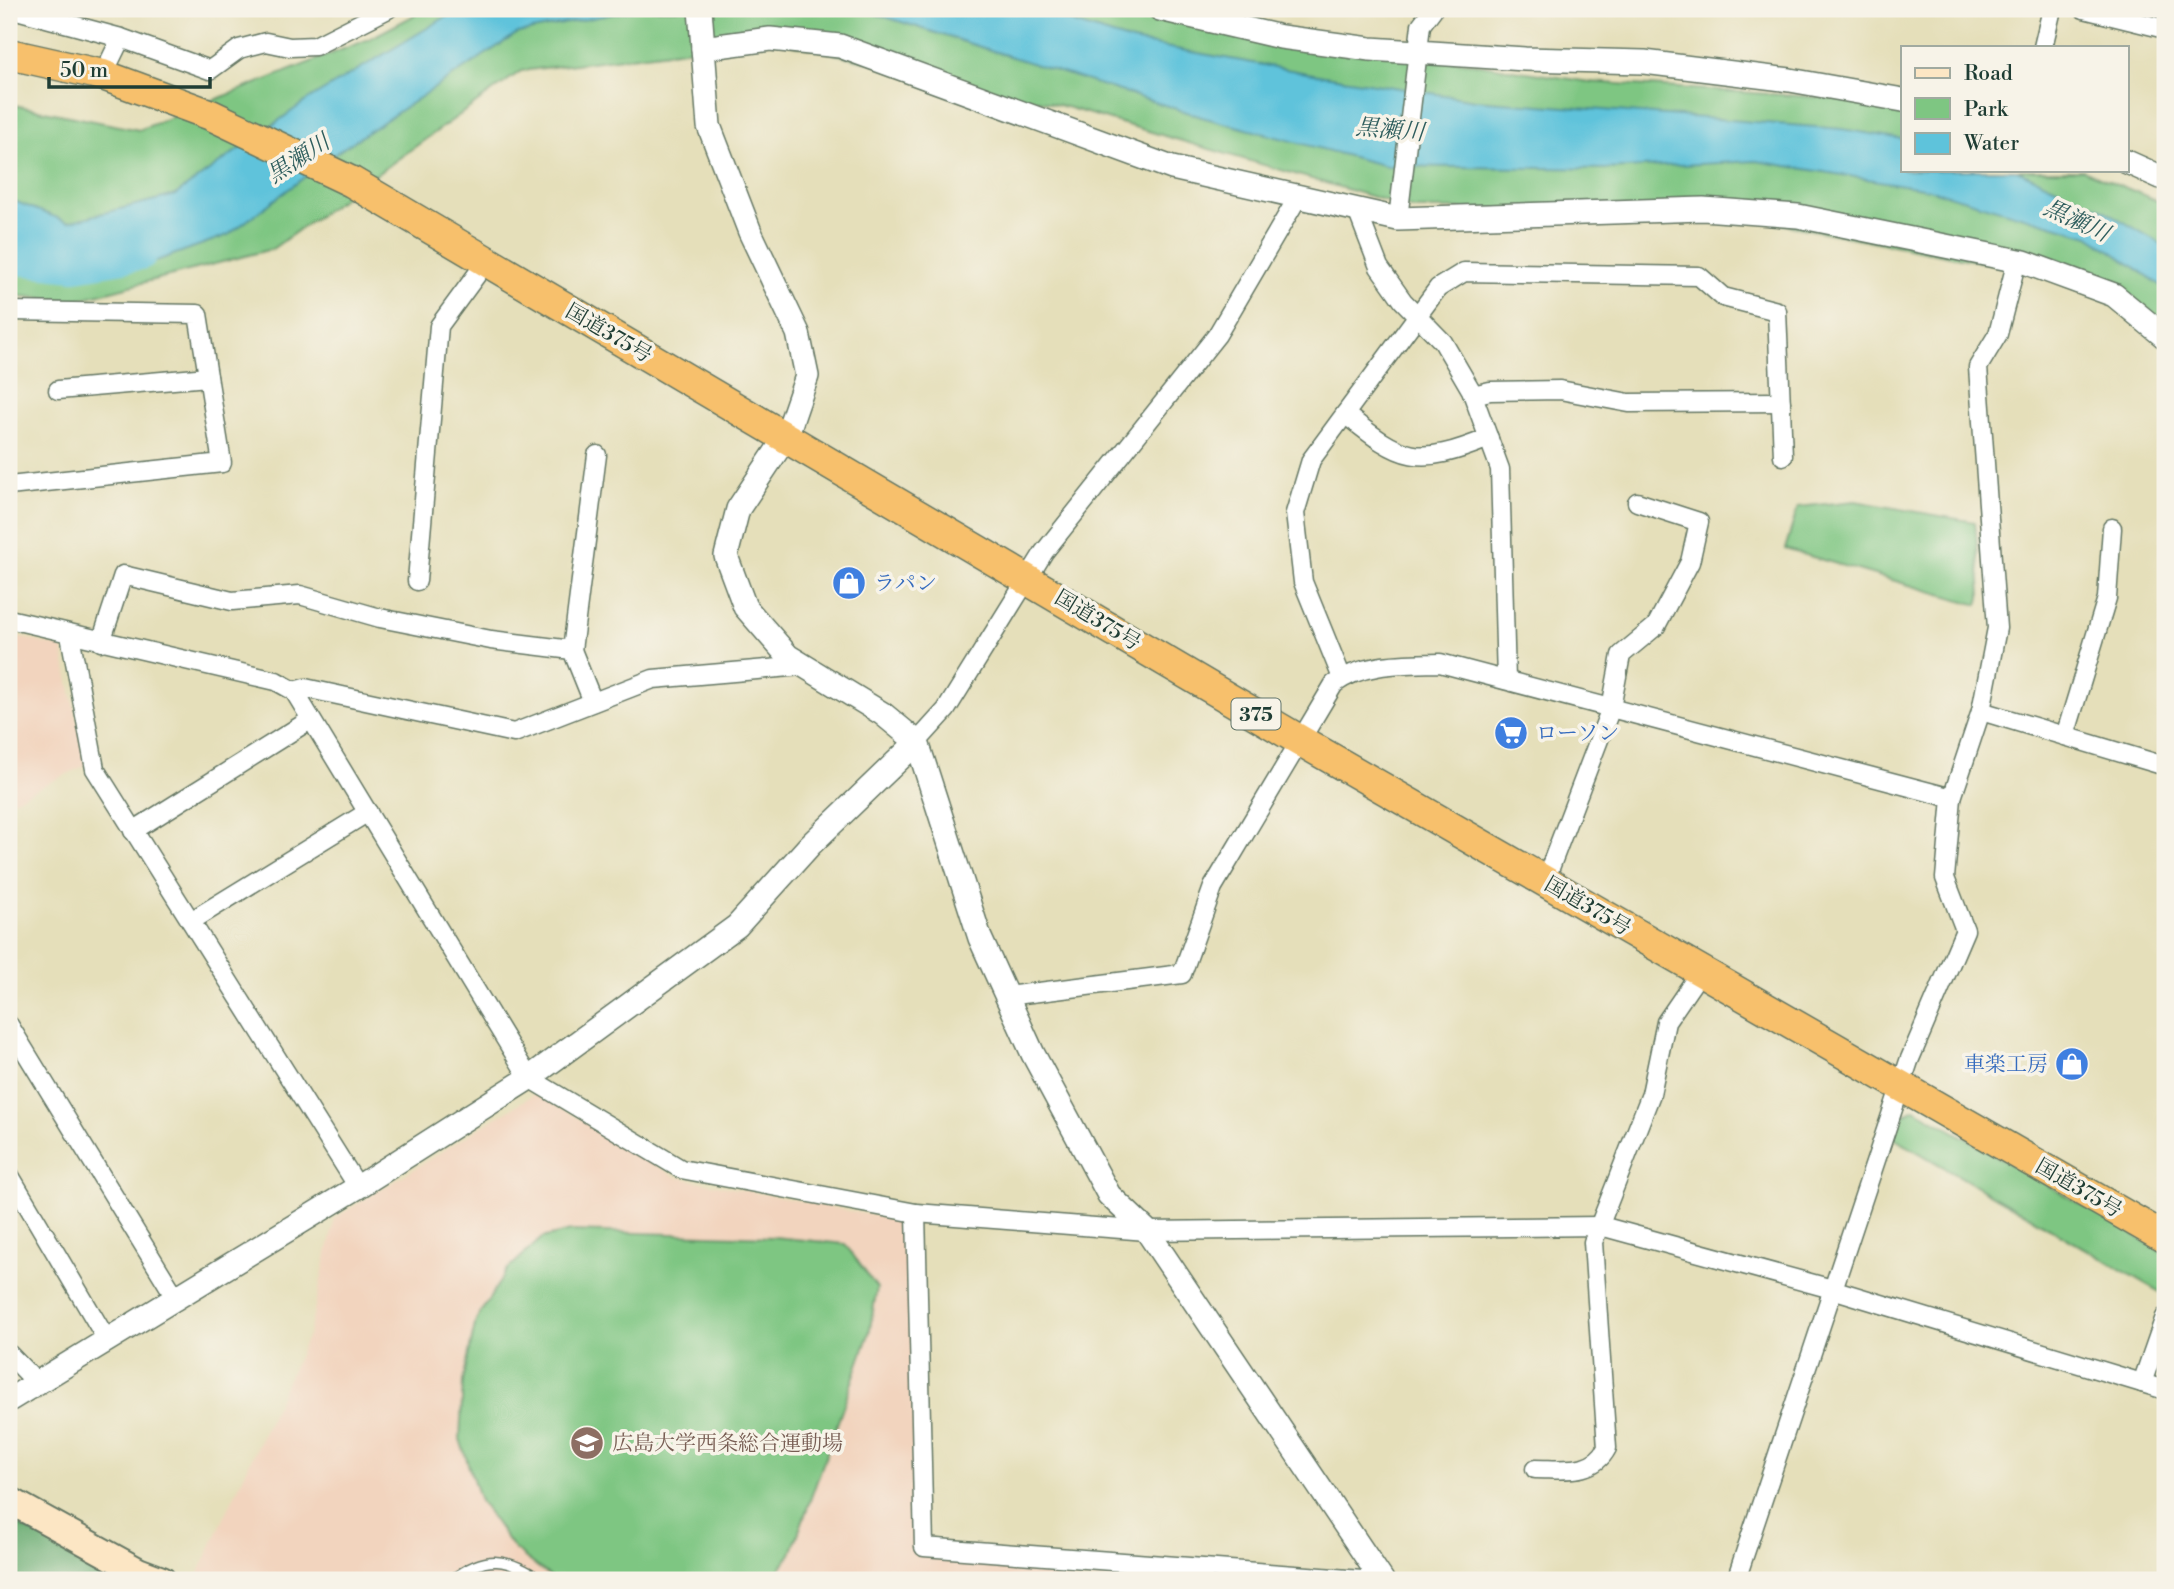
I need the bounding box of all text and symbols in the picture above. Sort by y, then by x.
scale bar [49,46,210,90]
legend [1901,46,2128,172]
text: 50 m [60,58,108,84]
text: Road [1964,61,2013,87]
text: Park [1964,97,2009,123]
water label: 黒瀬川 [1354,113,1428,147]
water label: 黒瀬川 [262,127,338,189]
text: Water [1963,131,2019,157]
water label: 黒瀬川 [2039,194,2116,249]
street label: 国道375号 [560,299,657,369]
shop icon: ラパン [830,564,868,602]
place label: ラパン [874,571,937,597]
street label: 国道375号 [1050,585,1145,657]
road number: 375 [1232,698,1280,730]
supermarket icon: ローソン [1492,714,1530,752]
place label: ローソン [1536,721,1619,747]
street label: 国道375号 [1539,872,1636,942]
shop icon: 車楽工房 [2053,1045,2091,1083]
place label: 車楽工房 [1964,1052,2048,1078]
street label: 国道375号 [2030,1154,2127,1224]
school or university icon: 広島大学西条総合運動場 [568,1424,606,1462]
place label: 広島大学西条総合運動場 [612,1431,843,1457]

